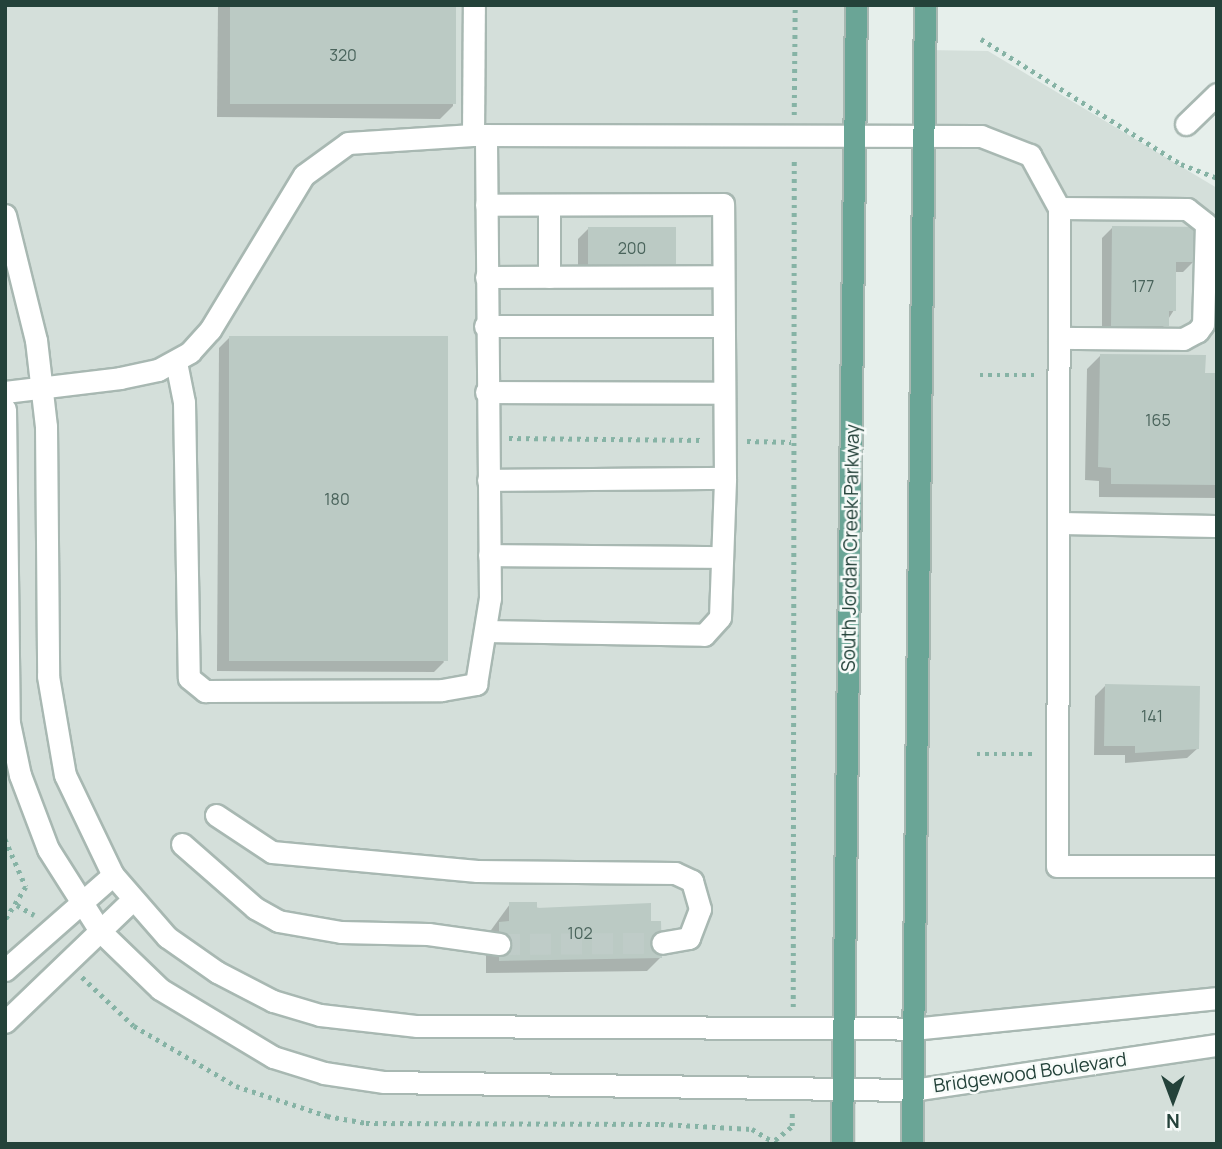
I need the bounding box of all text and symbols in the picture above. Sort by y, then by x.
house number: 320 [329,45,357,65]
house number: 200 [618,238,646,258]
house number: 177 [1132,276,1154,296]
house number: 165 [1145,410,1171,430]
street label: South Jordan Creek Parkway [837,424,865,672]
house number: 180 [324,489,350,509]
house number: 141 [1141,706,1163,726]
house number: 102 [567,923,593,943]
street label: Bridgewood Boulevard [932,1048,1128,1098]
north arrow [1138,1065,1208,1135]
text: N [1166,1108,1180,1134]

